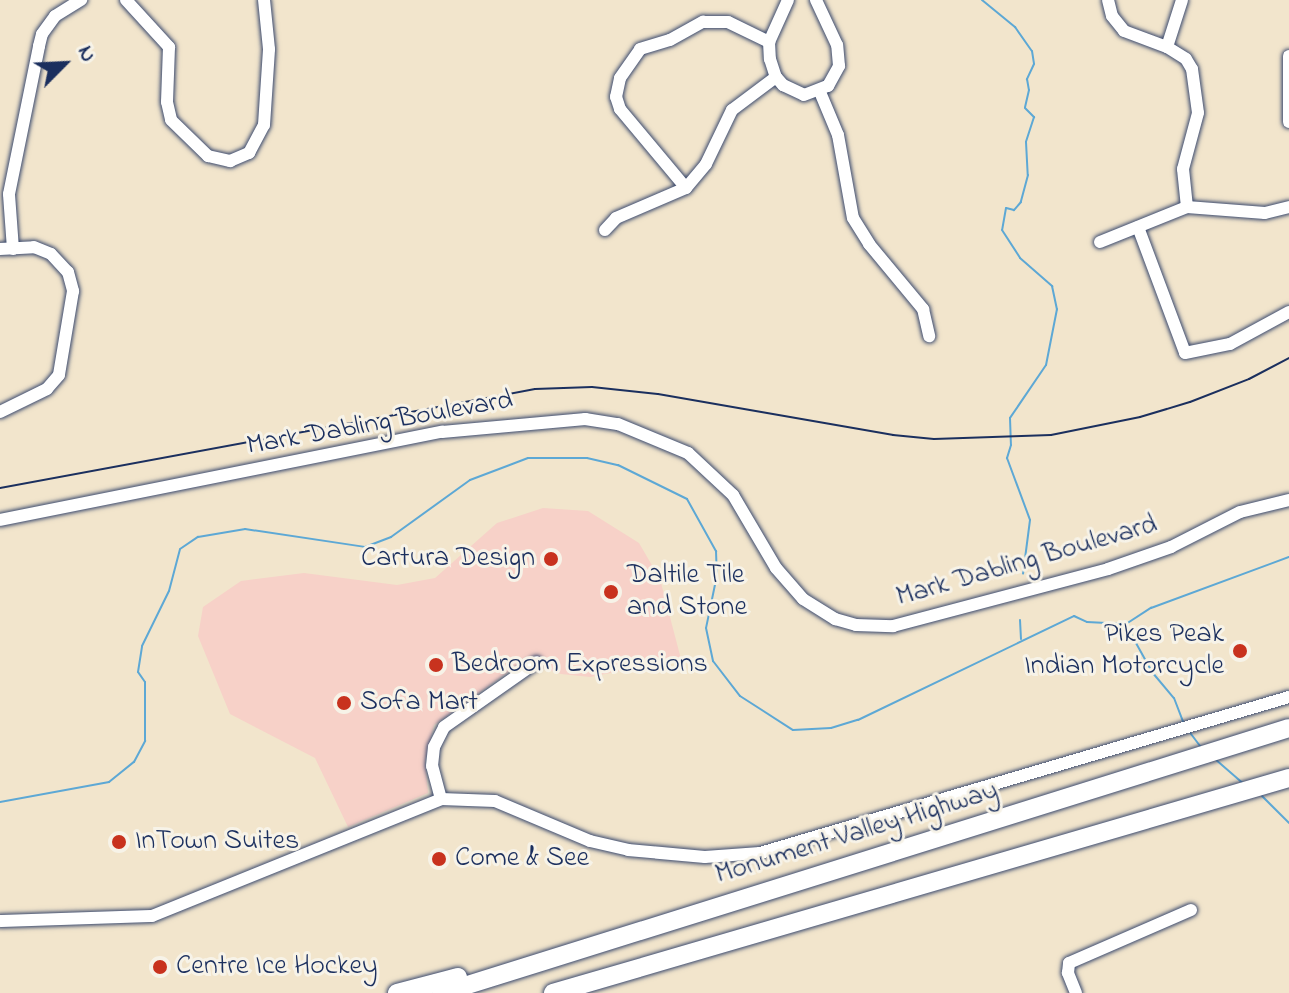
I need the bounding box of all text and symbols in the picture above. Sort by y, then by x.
north arrow [24,24,104,104]
text: N [68,41,104,68]
street label: Mark Dabling Boulevard [244,384,516,464]
street label: Mark Dabling Boulevard [893,509,1161,615]
place label: Cartura Design [361,542,535,576]
marker: Cartura Design [542,550,560,568]
place label: Daltile Tile and Stone [627,559,747,625]
marker: Daltile Tile and Stone [602,583,620,601]
place label: Pikes Peak Indian Motorcycle [1024,618,1224,684]
marker: Pikes Peak Indian Motorcycle [1231,642,1249,660]
place label: Bedroom Expressions [452,648,708,682]
marker: Bedroom Expressions [427,656,445,674]
place label: Sofa Mart [360,686,478,720]
marker: Sofa Mart [335,694,353,712]
street label: Monument Valley Highway [712,775,1002,893]
place label: InTown Suites [135,825,299,859]
marker: InTown Suites [110,833,128,851]
place label: Come & See [455,842,589,876]
marker: Come & See [430,850,448,868]
place label: Centre Ice Hockey [176,950,378,984]
marker: Centre Ice Hockey [151,958,169,976]

